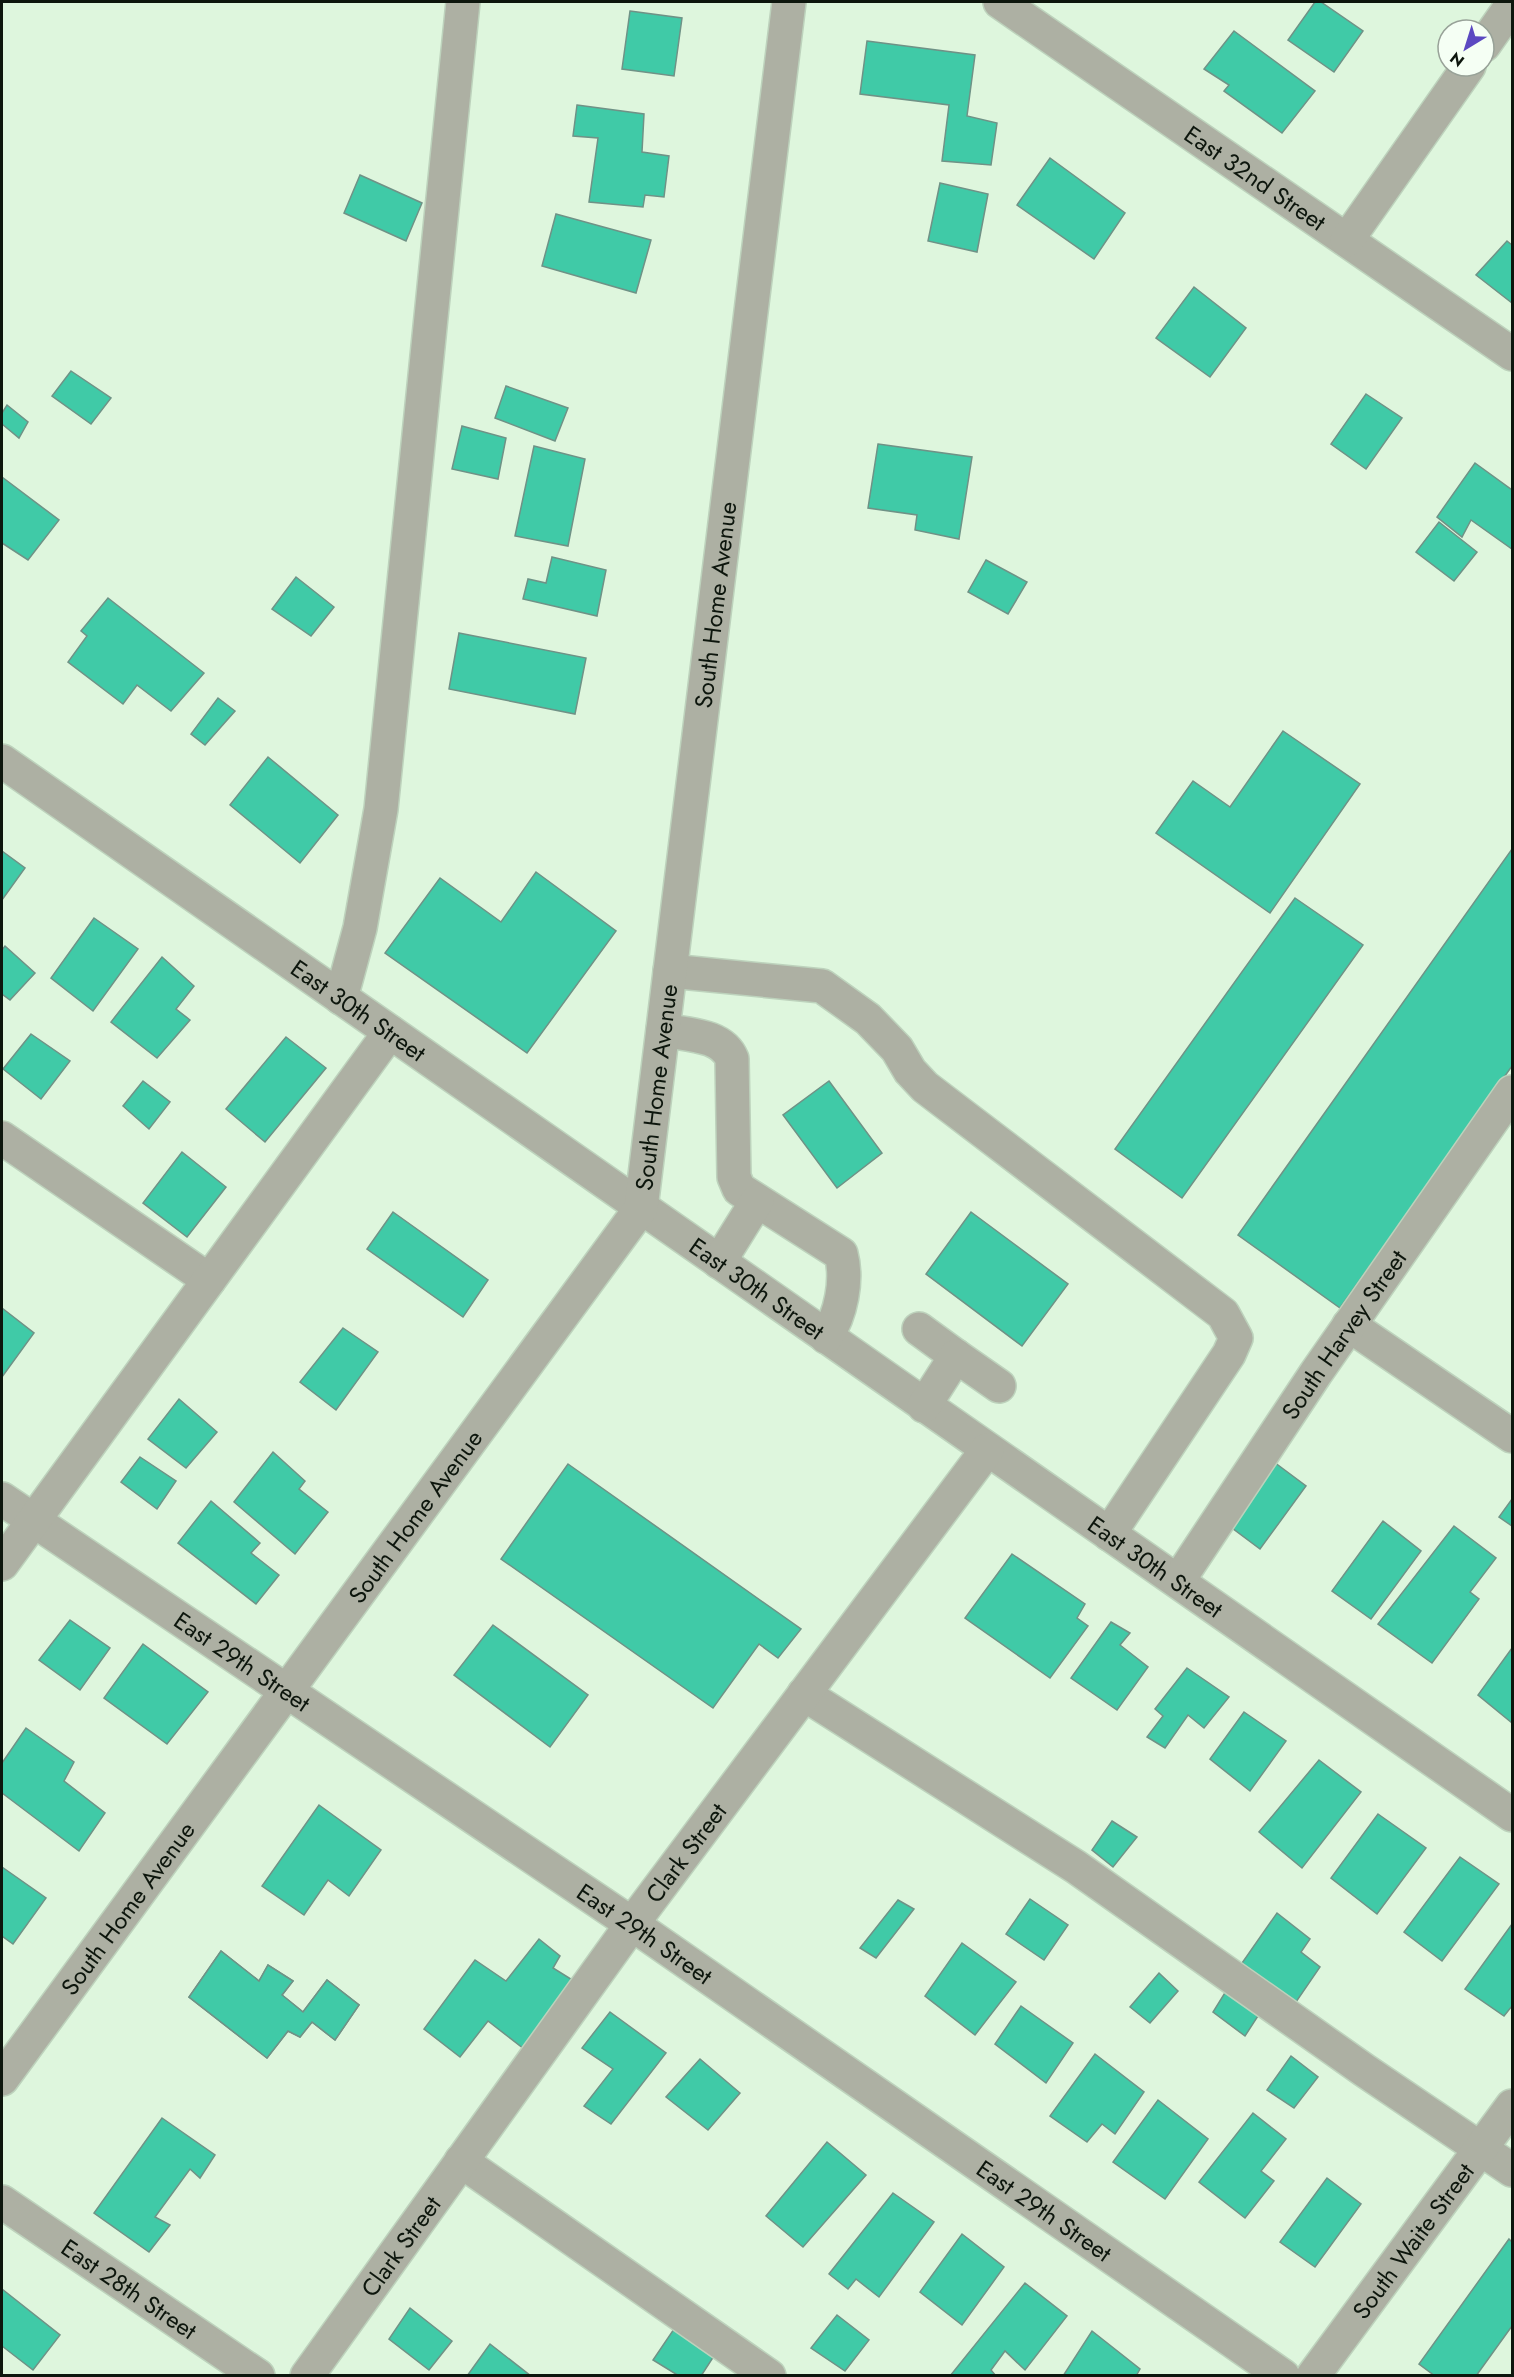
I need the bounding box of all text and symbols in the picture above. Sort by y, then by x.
north arrow [1436,18,1496,78]
text: N [1445,46,1469,72]
street label: East 32nd Street [1178,116,1334,239]
street label: South Home Avenue [685,499,745,710]
street label: East 30th Street [284,950,434,1070]
street label: South Home Avenue [626,982,686,1192]
street label: East 30th Street [682,1229,832,1348]
street label: South Harvey Street [1272,1242,1415,1426]
street label: South Home Avenue [339,1422,490,1610]
street label: East 30th Street [1081,1507,1231,1626]
street label: East 29th Street [167,1603,318,1720]
street label: Clark Street [636,1795,735,1910]
street label: South Home Avenue [52,1814,203,2002]
street label: East 29th Street [570,1874,720,1993]
street label: East 29th Street [970,2151,1119,2270]
street label: South Waite Street [1343,2155,1482,2326]
street label: Clark Street [352,2188,449,2304]
street label: East 28th Street [55,2230,204,2347]

